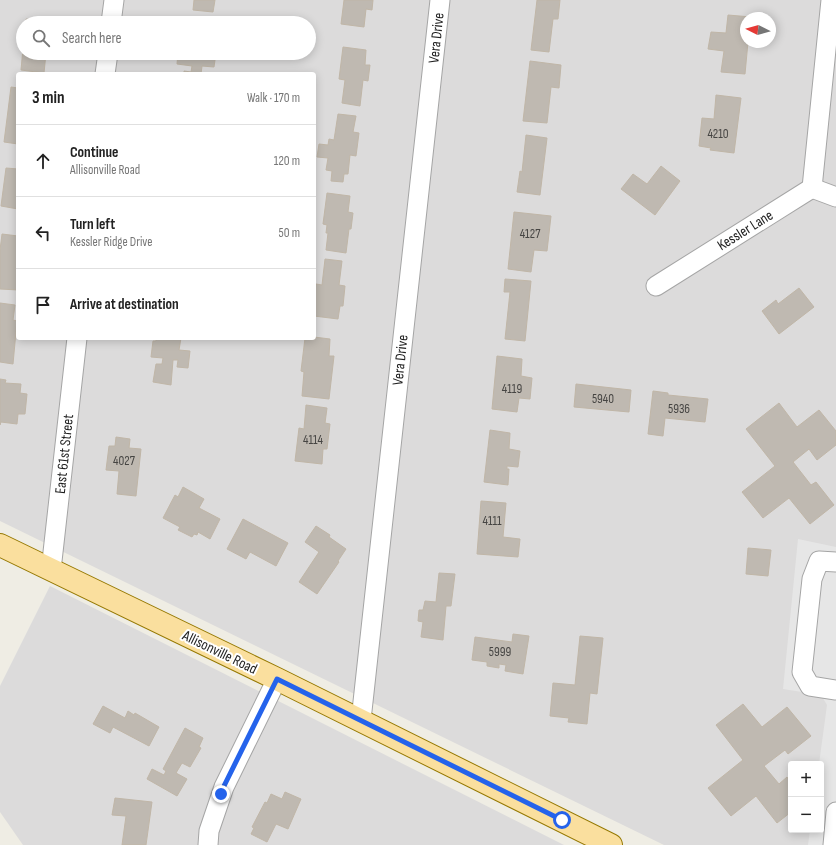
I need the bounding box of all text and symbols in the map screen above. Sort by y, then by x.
street label: Vera Drive [424,12,449,64]
north arrow [740,12,776,48]
search box [16,16,316,60]
icon: search [30,27,52,49]
text: Search here [62,29,122,48]
text: 3 min [32,88,65,108]
text: Walk · 170 m [247,90,300,106]
house number: 4210 [707,126,729,142]
text: Continue [70,143,119,162]
icon: ahead [32,150,54,172]
text: 120 m [274,153,300,169]
text: Allisonville Road [70,162,140,178]
street label: Kessler Lane [714,206,777,255]
text: Turn left [70,215,115,234]
icon: left [32,222,54,244]
text: 50 m [279,225,300,241]
house number: 4127 [520,226,541,242]
text: Kessler Ridge Drive [70,234,153,250]
icon: arrive [32,294,54,316]
text: Arrive at destination [70,295,179,314]
street label: Vera Drive [388,334,413,386]
house number: 4119 [502,381,522,397]
house number: 5940 [592,391,614,407]
house number: 5936 [668,401,690,417]
street label: East 61st Street [51,413,78,495]
house number: 4114 [303,432,324,448]
house number: 4027 [113,453,136,469]
house number: 4111 [482,513,502,529]
street label: Allisonville Road [178,626,260,679]
house number: 5999 [489,644,511,660]
map controls [788,761,824,833]
button: + [788,761,824,797]
route end [212,785,230,803]
button: − [788,797,824,833]
route start [553,811,571,829]

